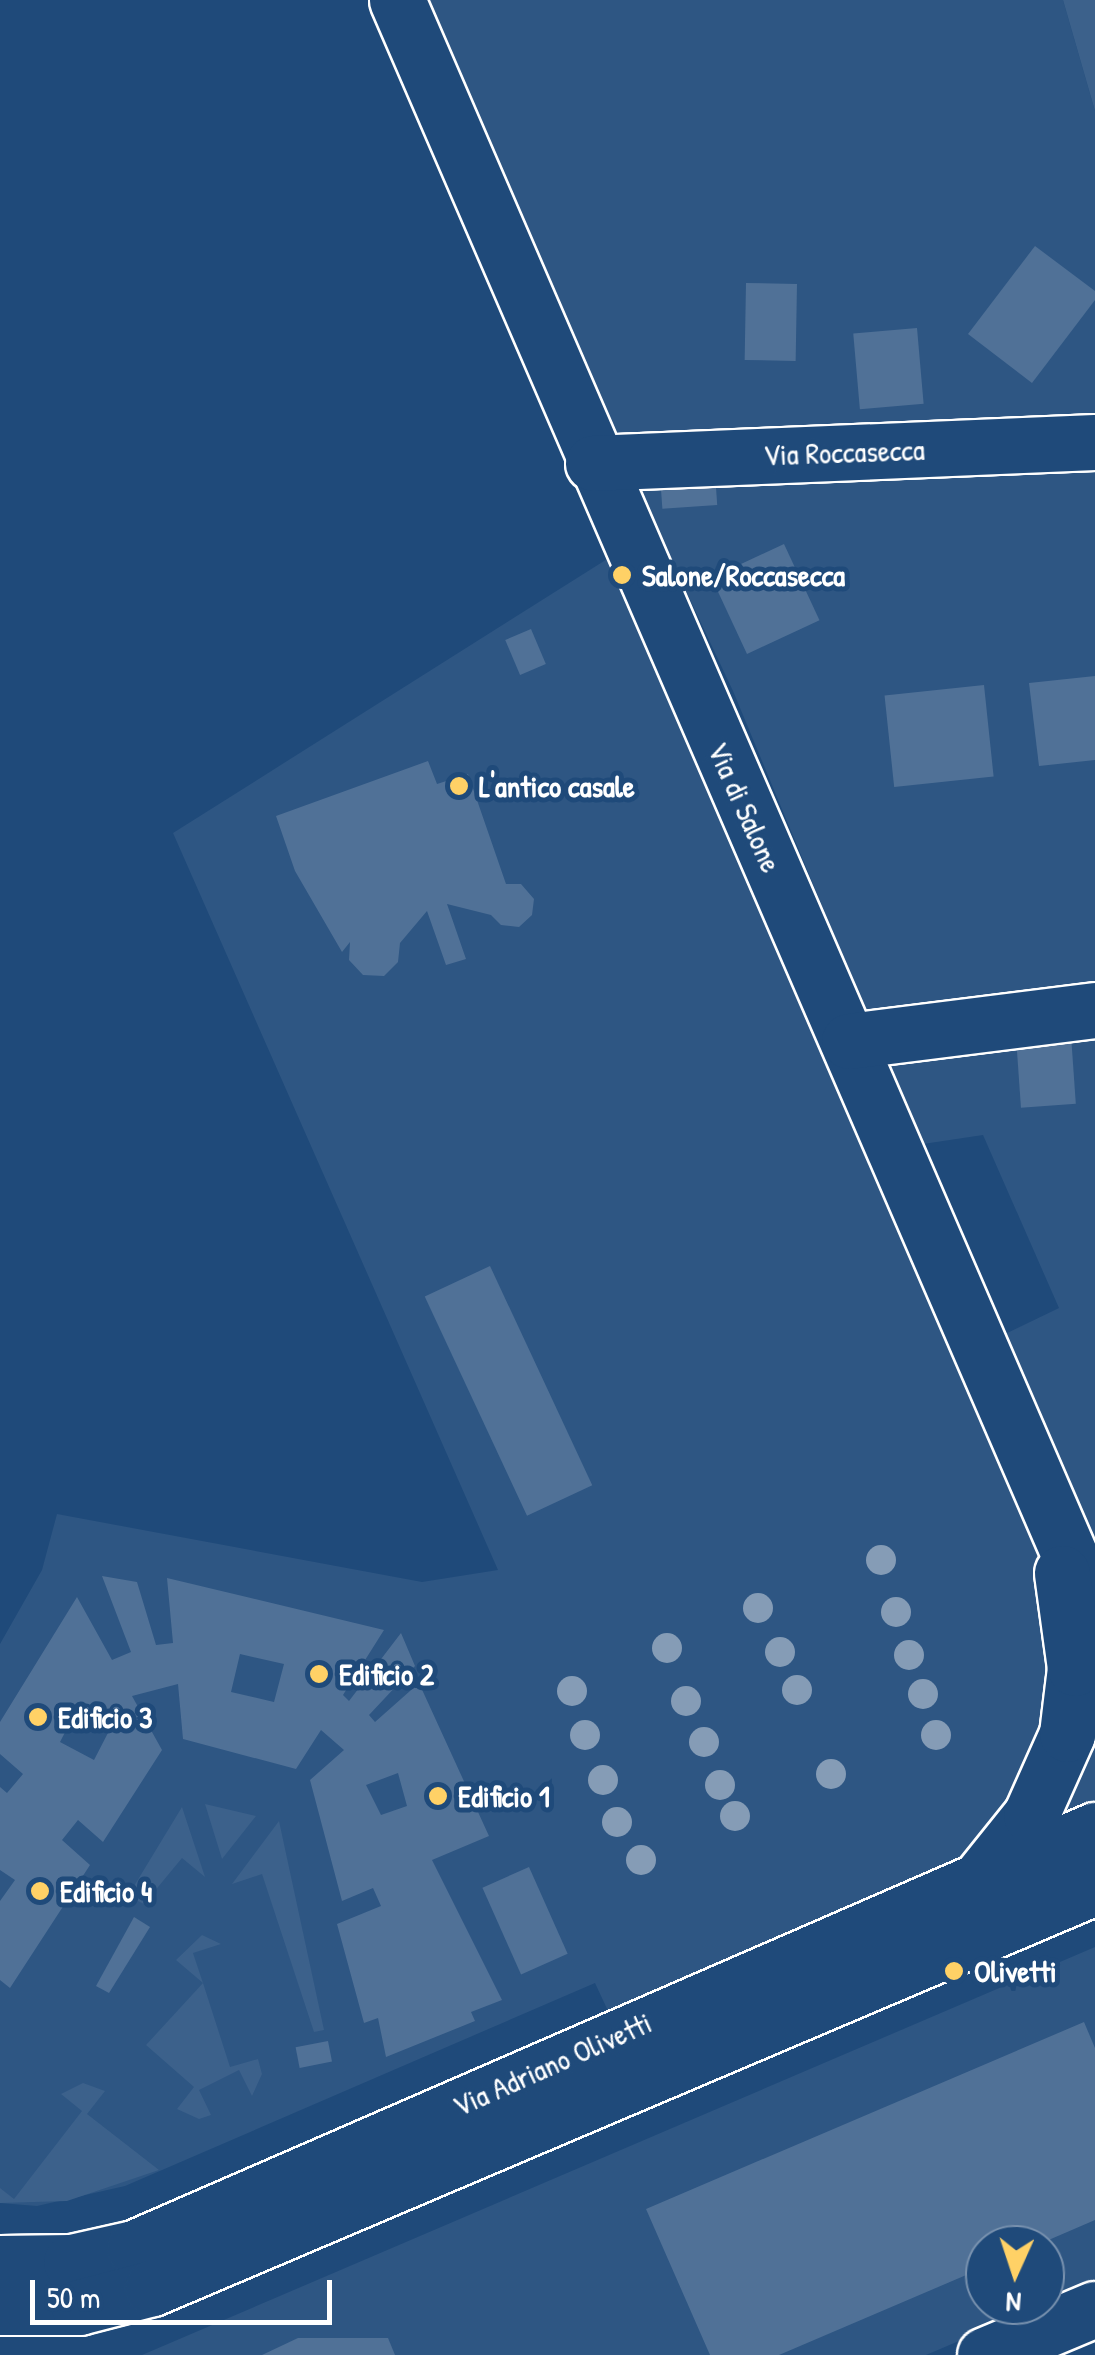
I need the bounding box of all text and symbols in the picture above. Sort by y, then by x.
street label: Via Roccasecca [763,431,925,473]
place label: Salone/Roccasecca [642,557,845,593]
marker: Salone/Roccasecca [611,564,633,586]
street label: Via di Salone [700,736,790,878]
place label: L'antico casale [479,768,635,804]
marker: L'antico casale [448,775,470,797]
place label: Edificio 2 [339,1656,434,1692]
marker: Edificio 2 [308,1663,330,1685]
place label: Edificio 3 [58,1699,152,1735]
marker: Edificio 3 [27,1706,49,1728]
place label: Edificio 1 [458,1778,550,1814]
marker: Edificio 1 [427,1785,449,1807]
place label: Edificio 4 [60,1873,152,1909]
marker: Edificio 4 [29,1880,51,1902]
place label: Olivetti [974,1953,1057,1989]
marker: Olivetti [943,1960,965,1982]
street label: Via Adriano Olivetti [447,2004,657,2124]
north arrow [965,2225,1065,2325]
scale bar [35,2260,338,2322]
text: 50 m [47,2277,100,2317]
text: N [1005,2284,1022,2322]

